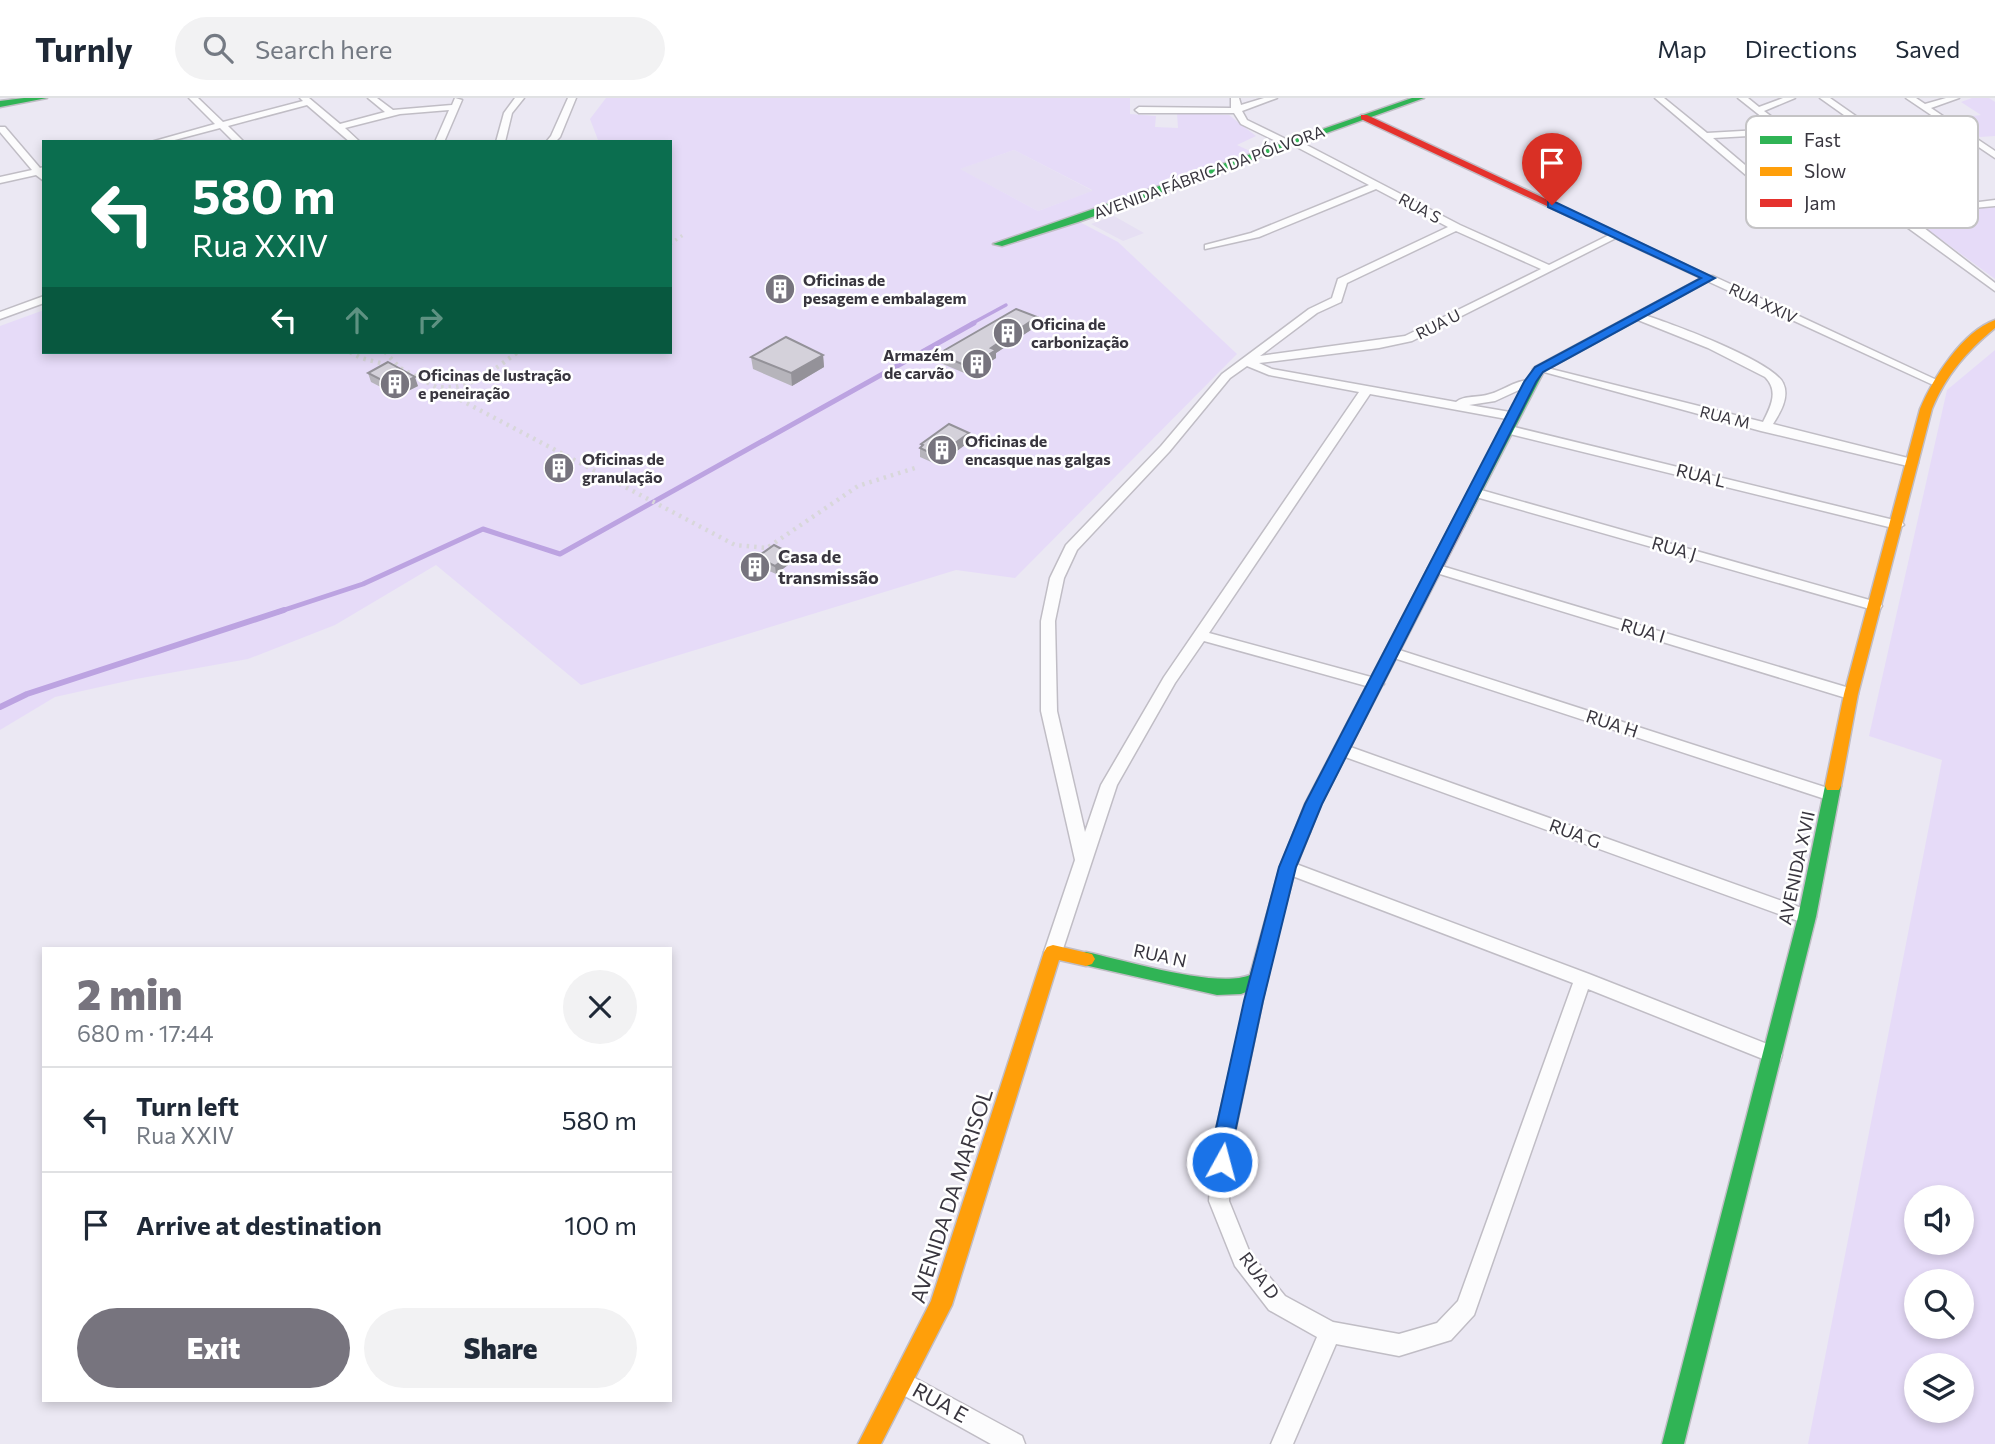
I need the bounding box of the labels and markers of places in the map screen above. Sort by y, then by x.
pin [1522,133,1582,205]
place label: Oficinas de pesagem e embalagem [803,270,966,307]
building icon: Oficinas de pesagem e embalagem [763,272,797,306]
place label: Oficina de carbonização [1031,314,1129,351]
building icon: Oficina de carbonização [991,316,1025,350]
place label: Armazém de carvão [883,345,954,382]
building icon: Armazém de carvão [960,347,994,381]
place label: Oficinas de lustração e peneiração [418,365,572,402]
building icon: Oficinas de lustração e peneiração [378,367,412,401]
place label: Oficinas de encasque nas galgas [965,431,1111,468]
building icon: Oficinas de encasque nas galgas [925,433,959,467]
place label: Oficinas de granulação [582,449,664,486]
building icon: Oficinas de granulação [542,451,576,485]
place label: Casa de transmissão [778,545,879,588]
building icon: Casa de transmissão [738,550,772,584]

